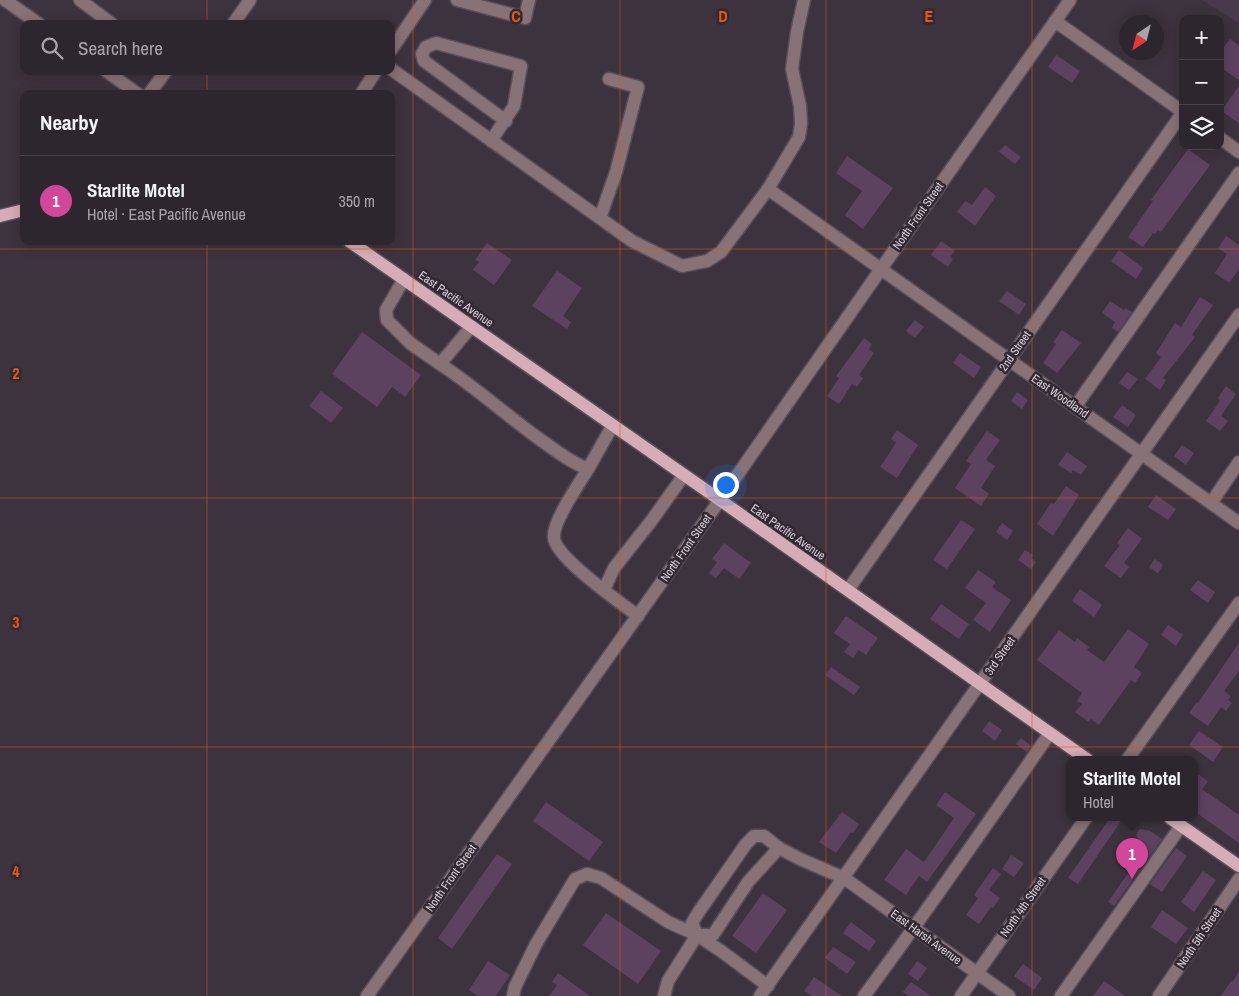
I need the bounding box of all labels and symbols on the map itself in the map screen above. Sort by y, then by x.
text: C [511,5,521,27]
text: D [718,5,728,27]
text: E [925,5,934,27]
north arrow [1119,15,1164,60]
street label: North Front Street [889,179,947,253]
street label: East Pacific Avenue [415,267,497,331]
street label: 2nd Street [995,328,1035,374]
text: 2 [12,362,20,384]
street label: East Woodland [1028,370,1092,422]
your location [713,472,739,498]
street label: East Pacific Avenue [747,500,829,564]
street label: North Front Street [657,511,715,585]
text: 3 [12,611,20,633]
street label: 3rd Street [981,633,1019,678]
pin: 1 [1116,838,1148,879]
street label: North Front Street [422,841,480,915]
text: 4 [12,860,20,882]
street label: North 4th Street [997,874,1050,940]
street label: North 5th Street [1173,905,1225,971]
street label: East Harsh Avenue [887,906,965,968]

